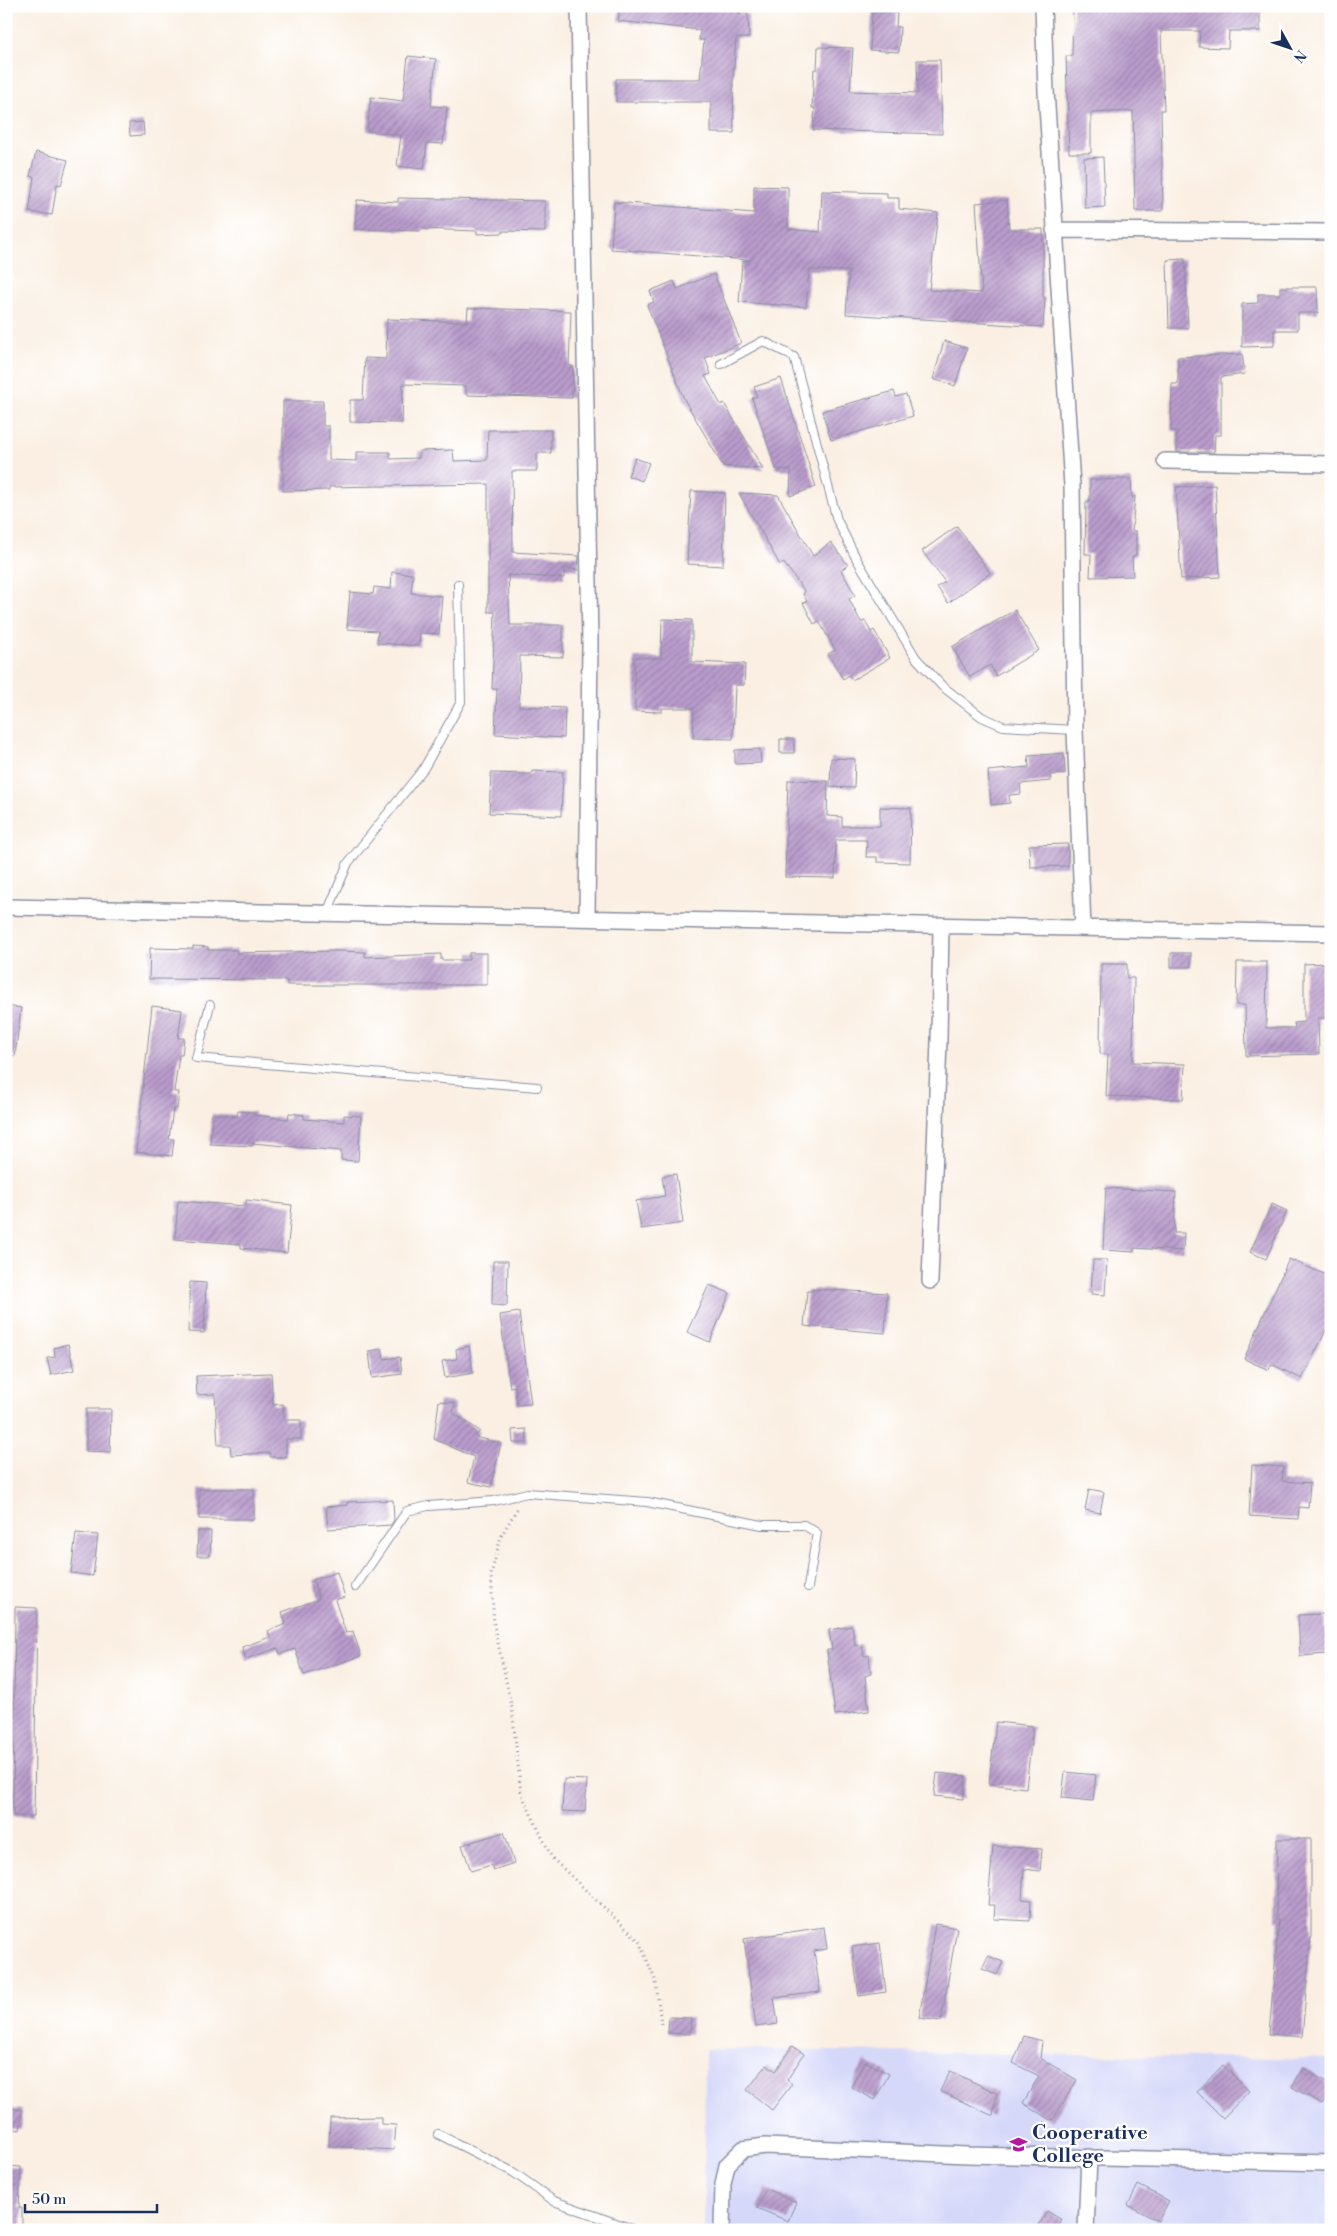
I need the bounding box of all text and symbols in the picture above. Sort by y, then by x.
north arrow [1264,22,1314,72]
text: N [1289,46,1310,66]
place label: Cooperative College [1032,2121,1148,2169]
school or university icon: Cooperative College [1008,2134,1028,2154]
scale bar [25,2181,158,2213]
text: 50 m [32,2190,66,2209]

